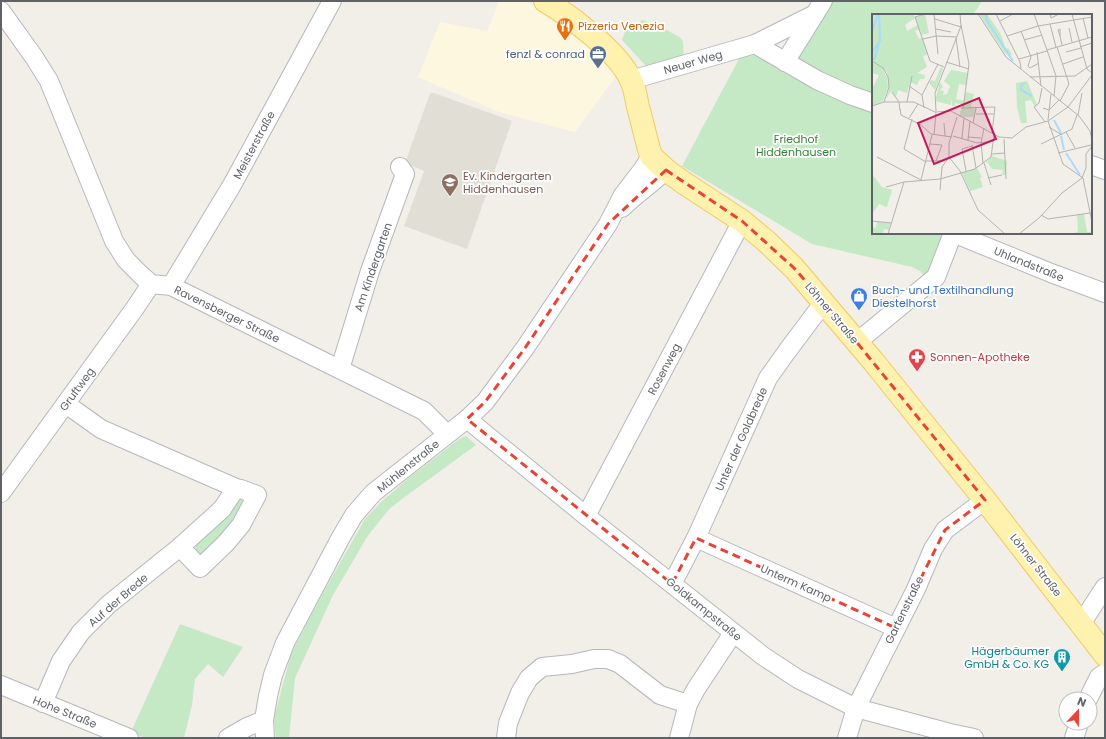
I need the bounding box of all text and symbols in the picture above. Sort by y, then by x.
inset map [872,14,1092,234]
restaurant icon: Pizzeria Venezia [555,16,575,41]
place label: Pizzeria Venezia [578,18,664,34]
office icon: fenzl & conrad [588,44,608,69]
place label: fenzl & conrad [506,46,585,62]
street label: Neuer Weg [662,46,724,78]
street label: Meisterstraße [229,108,279,182]
park label: Friedhof Hiddenhausen [756,131,836,160]
place label: Ev. Kindergarten Hiddenhausen [463,168,552,197]
school or university icon: Ev. Kindergarten Hiddenhausen [440,172,460,197]
street label: Am Kindergarten [350,220,396,314]
street label: Uhlandstraße [991,243,1067,285]
street label: Löhner Straße [801,279,863,347]
street label: Ravensberger Straße [171,281,283,347]
place label: Buch- und Textilhandlung Diestelhorst [872,282,1014,311]
shop icon: Buch- und Textilhandlung Diestelhorst [849,286,869,311]
street label: Rosenweg [644,340,684,398]
pharmacy icon: Sonnen-Apotheke [907,347,927,372]
place label: Sonnen-Apotheke [930,349,1030,365]
street label: Gruftweg [56,364,98,414]
street label: Unter der Goldbrede [711,384,771,493]
street label: Mühlenstraße [374,436,443,496]
street label: Löhner Straße [1006,530,1066,600]
street label: Unterm Kamp [758,560,834,606]
street label: Auf der Brede [85,569,151,630]
street label: Goldkampstraße [663,573,745,645]
street label: Gartenstraße [881,573,927,647]
place label: Hägerbäumer GmbH & Co. KG [964,643,1049,672]
building icon: Hägerbäumer GmbH & Co. KG [1052,647,1072,672]
north arrow [1058,691,1098,731]
street label: Hohe Straße [31,692,100,732]
text: N [1075,693,1089,711]

